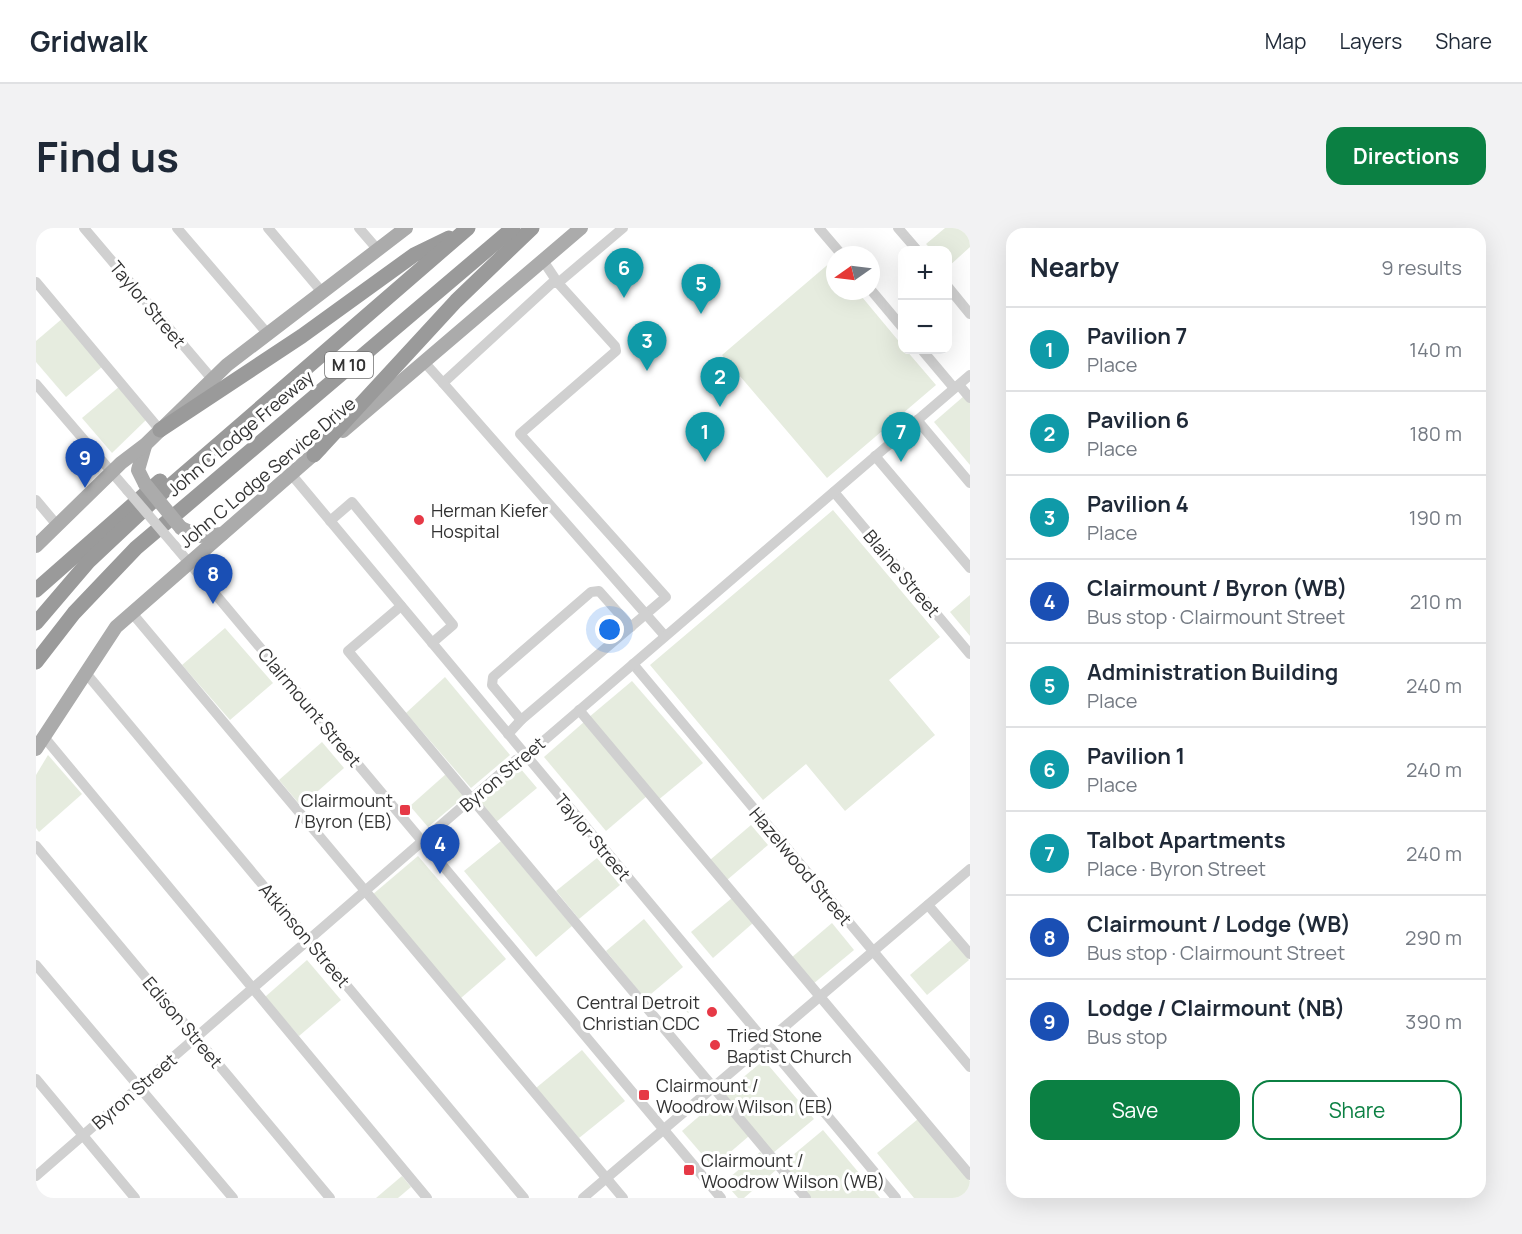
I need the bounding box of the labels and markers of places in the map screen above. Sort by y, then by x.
pin: 6 [604,248,644,298]
pin: 5 [682,264,720,314]
pin: 3 [628,322,666,371]
pin: 2 [700,358,740,407]
pin: 1 [686,412,724,462]
pin: 7 [882,412,920,462]
pin: 9 [65,438,104,488]
place label: Herman Kiefer Hospital [431,498,549,543]
marker: Herman Kiefer Hospital [412,513,426,527]
pin: 8 [194,554,232,604]
place label: Clairmount / Byron (EB) [294,788,393,833]
marker: Clairmount / Byron (EB) [398,803,412,817]
pin: 4 [420,824,460,874]
place label: Central Detroit Christian CDC [577,990,700,1035]
marker: Central Detroit Christian CDC [705,1005,719,1019]
place label: Tried Stone Baptist Church [727,1023,852,1068]
marker: Tried Stone Baptist Church [708,1038,722,1052]
place label: Clairmount / Woodrow Wilson (EB) [656,1073,834,1118]
marker: Clairmount / Woodrow Wilson (EB) [637,1088,651,1102]
place label: Clairmount / Woodrow Wilson (WB) [701,1148,885,1193]
marker: Clairmount / Woodrow Wilson (WB) [682,1163,696,1177]

